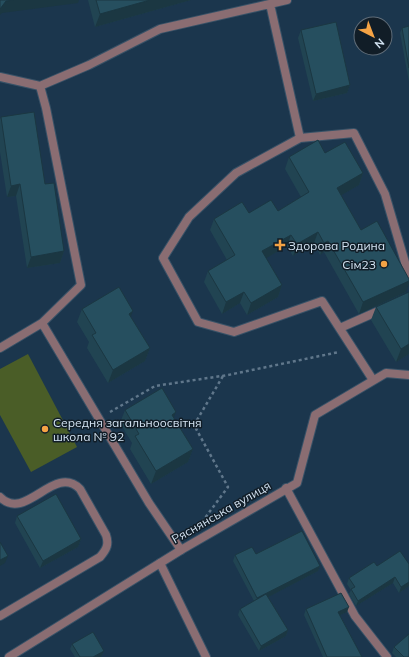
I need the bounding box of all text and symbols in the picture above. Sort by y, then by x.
north arrow [353,16,393,56]
text: N [372,35,387,51]
place label: Здорова Родина [288,238,385,253]
marker: Здорова Родина [275,240,285,250]
place label: Сім23 [342,257,376,272]
marker: Сім23 [379,259,389,269]
place label: Середня загальноосвітня школа № 92 [53,415,202,444]
marker: Середня загальноосвітня школа № 92 [40,424,50,434]
street label: Ряснянська вулиця [169,478,273,546]

